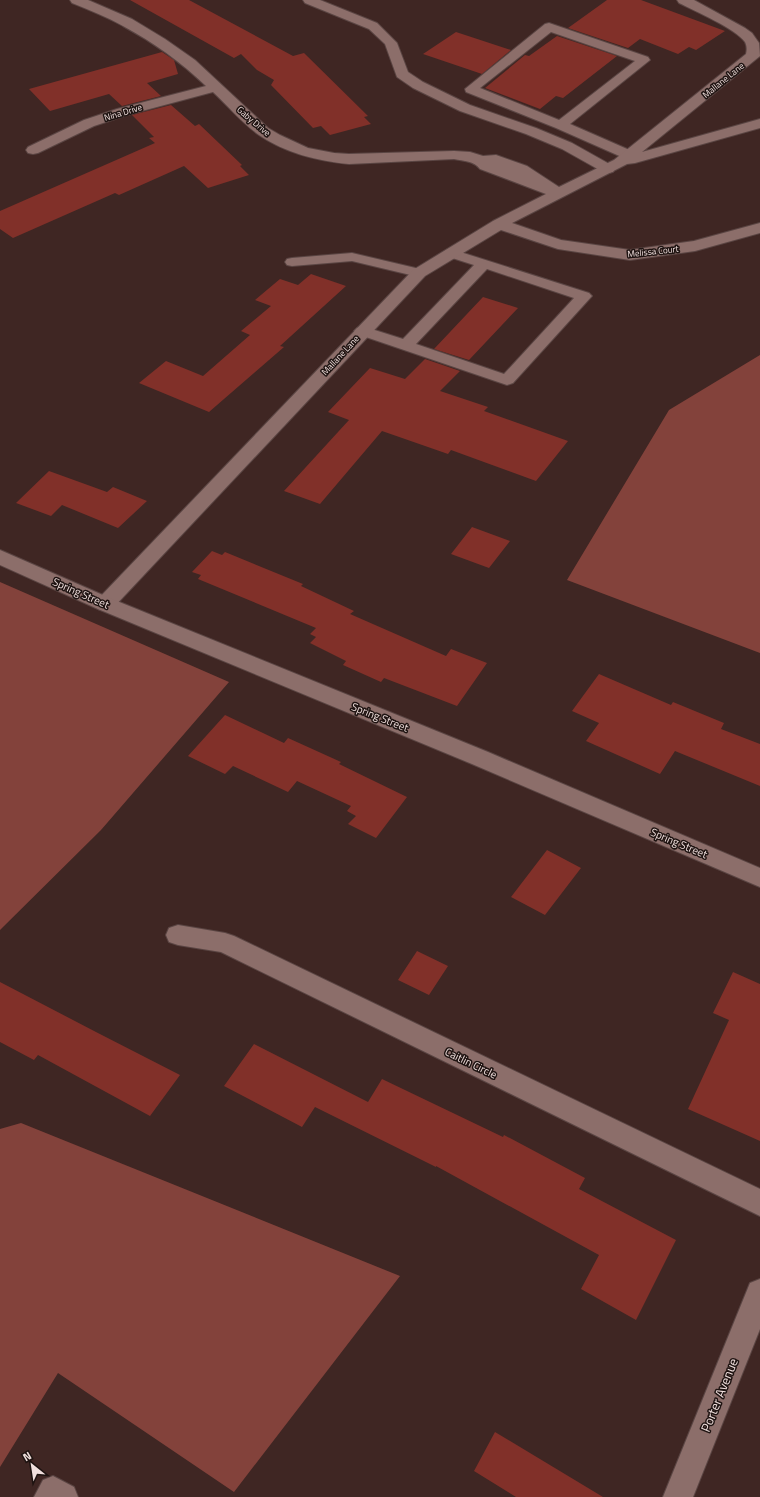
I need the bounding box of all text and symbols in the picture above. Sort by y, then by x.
street label: Mallane Lane [699,59,747,101]
street label: Nina Drive [102,100,144,124]
street label: Gaby Drive [234,103,274,139]
street label: Melissa Court [627,242,680,260]
street label: Mallane Lane [318,332,362,378]
street label: Spring Street [50,573,112,613]
street label: Spring Street [349,698,411,736]
street label: Spring Street [648,824,710,862]
street label: Caitlin Circle [442,1044,500,1083]
street label: Porter Avenue [695,1355,743,1435]
north arrow [12,1445,52,1485]
text: N [20,1448,34,1465]

